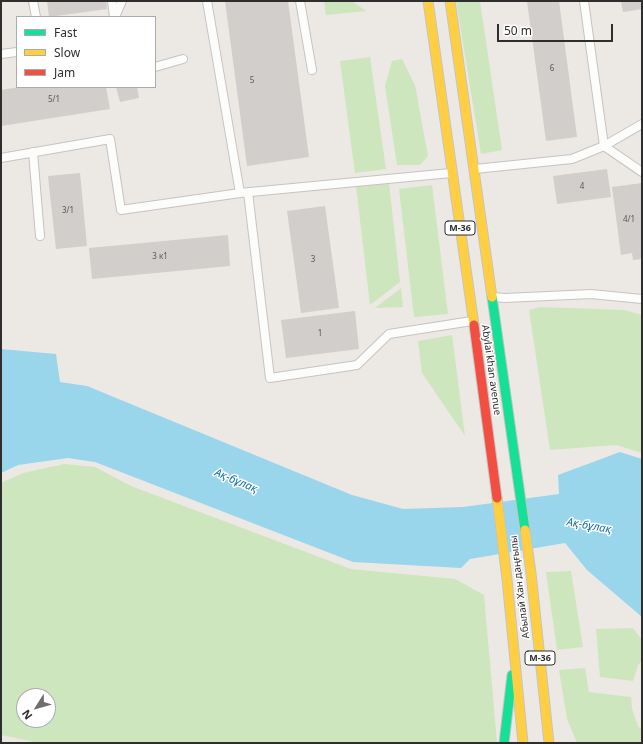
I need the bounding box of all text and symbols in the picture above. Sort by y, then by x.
legend [16,16,156,88]
scale bar [499,16,615,42]
text: 50 m [504,22,532,39]
text: Fast [54,24,77,41]
text: Slow [54,44,80,61]
text: Jam [54,64,75,81]
house number: 6 [550,64,554,74]
house number: 5 [250,76,254,86]
house number: 5/1 [48,95,60,105]
house number: 4 [580,182,584,192]
house number: 3/1 [62,206,74,216]
house number: 4/1 [623,215,635,225]
road number: M-36 [445,221,475,235]
house number: 3 к1 [152,252,168,262]
house number: 3 [311,255,315,265]
street label: Abylai khan avenue [479,324,503,416]
house number: 1 [318,329,322,339]
water label: Ақ-бұлақ [213,466,259,496]
water label: Ақ-бұлақ [566,516,612,536]
street label: Абылай Хан даңғылы [508,535,532,639]
road number: M-36 [525,651,555,665]
north arrow [16,688,56,728]
text: N [18,707,36,723]

